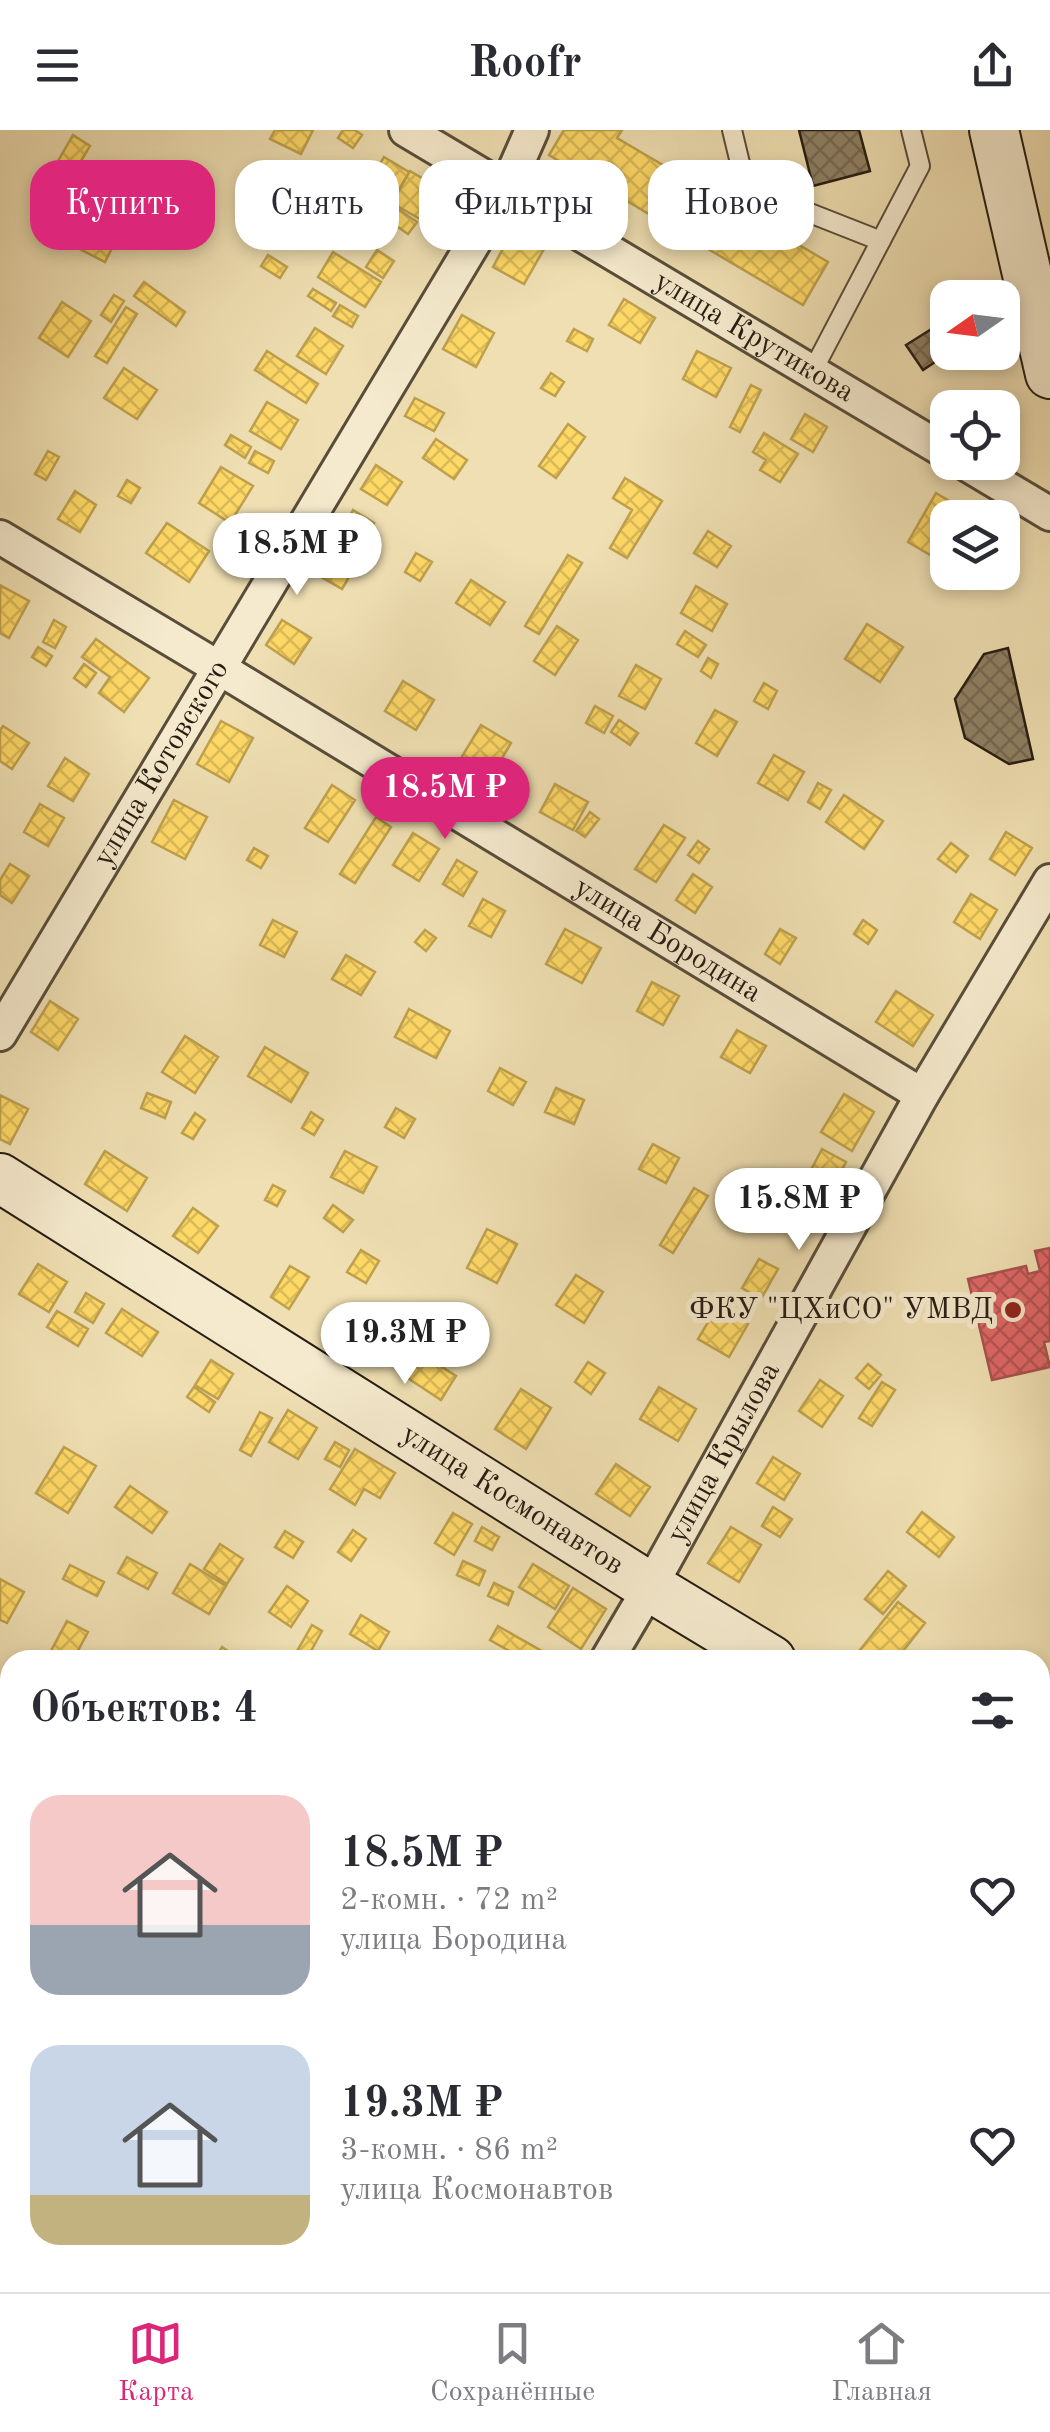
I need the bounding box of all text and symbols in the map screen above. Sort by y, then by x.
icon: menu [30,38,85,93]
icon: share [965,38,1020,93]
text: Roofr [468,42,582,87]
chip: Купить [30,160,215,250]
chip: Снять [235,160,399,250]
chip: Фильтры [419,160,628,250]
chip: Новое [648,160,814,250]
street label: улица Крутикова [649,266,859,408]
north arrow [930,280,1020,370]
map controls [930,280,1020,590]
button: locate [930,390,1020,480]
button: layers [930,500,1020,590]
pin: 18.5M ₽ [205,513,389,598]
text: 18.5M ₽ [235,529,359,561]
street label: улица Котовского [89,655,235,872]
pin: 18.5M ₽ [353,757,537,842]
text: 18.5M ₽ [383,773,507,805]
street label: улица Бородина [569,872,767,1009]
pin: 15.8M ₽ [707,1168,891,1253]
text: 15.8M ₽ [737,1184,861,1216]
place label: ФКУ "ЦХиСО" УМВД [689,1295,993,1325]
marker: ФКУ "ЦХиСО" УМВД [1002,1299,1024,1321]
pin: 19.3M ₽ [313,1302,497,1387]
text: 19.3M ₽ [343,1318,467,1350]
street label: улица Крылова [662,1357,786,1548]
street label: улица Космонавтов [396,1419,629,1581]
icon: filters [965,1683,1020,1738]
text: Объектов: 4 [30,1689,258,1731]
text: 18.5M ₽ [340,1834,503,1876]
icon: home [110,1835,230,1955]
icon: heart [965,1868,1020,1923]
text: 2-комн. · 72 m² [340,1885,558,1917]
text: улица Бородина [340,1925,567,1957]
text: 19.3M ₽ [340,2084,503,2126]
icon: home [110,2085,230,2205]
icon: heart [965,2118,1020,2173]
text: 3-комн. · 86 m² [340,2135,558,2167]
text: улица Космонавтов [340,2175,613,2207]
tab: Карта [118,2316,194,2411]
tab: Сохранённые [430,2316,595,2411]
tab: Главная [831,2316,932,2411]

